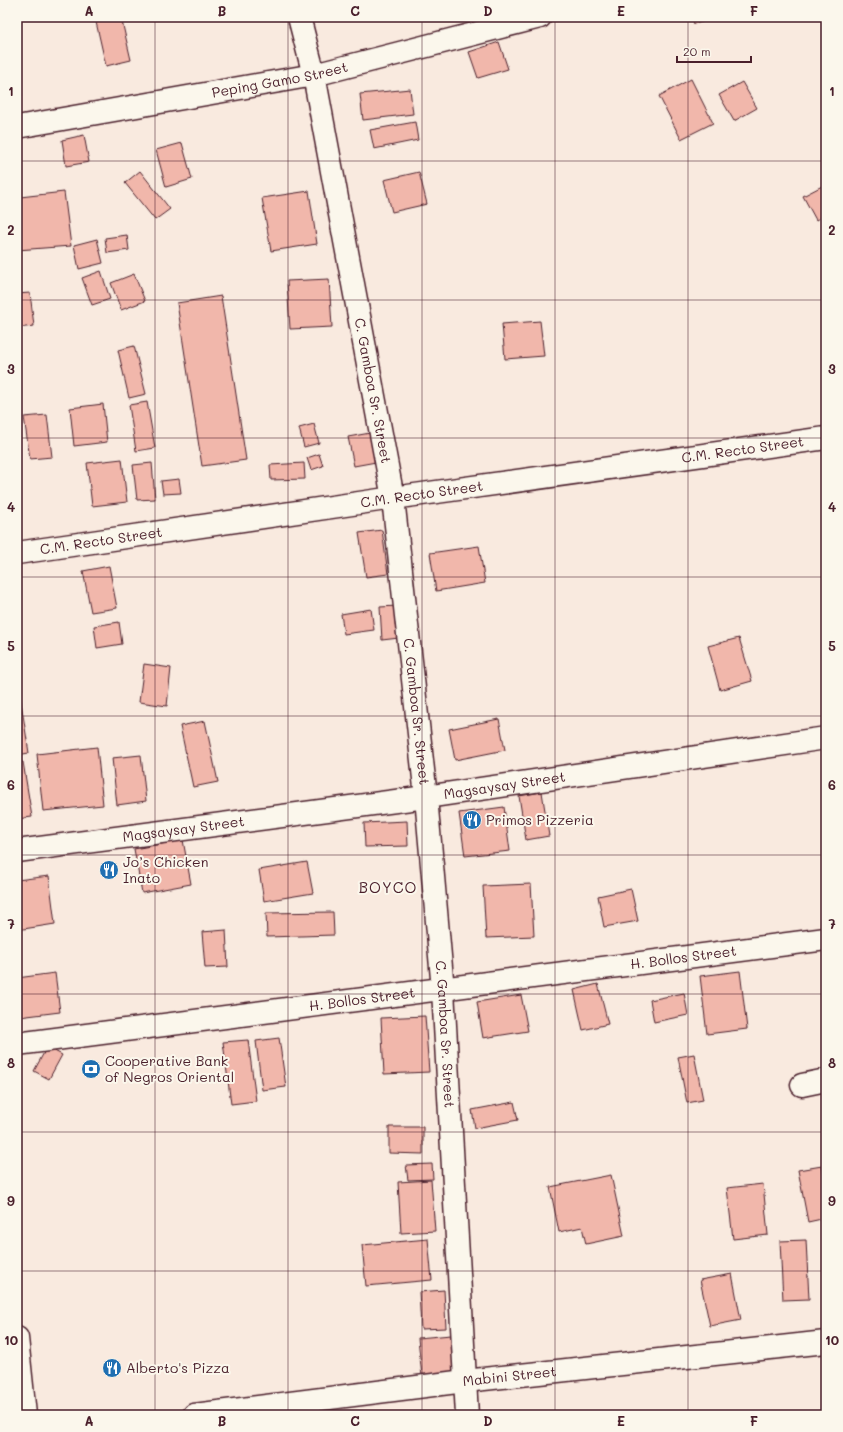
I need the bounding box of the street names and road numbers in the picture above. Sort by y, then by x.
street label: Peping Gamo Street [210,57,350,102]
street label: C. Gamboa Sr. Street [351,316,396,465]
street label: C.M. Recto Street [680,431,805,467]
street label: C.M. Recto Street [359,476,484,512]
street label: C.M. Recto Street [39,522,163,559]
street label: C. Gamboa Sr. Street [400,637,435,786]
street label: Magsaysay Street [442,767,567,803]
street label: Magsaysay Street [121,811,246,846]
street label: H. Bollos Street [629,941,738,973]
street label: C. Gamboa Sr. Street [431,960,460,1108]
street label: H. Bollos Street [308,982,416,1015]
street label: Mabini Street [462,1361,557,1390]

